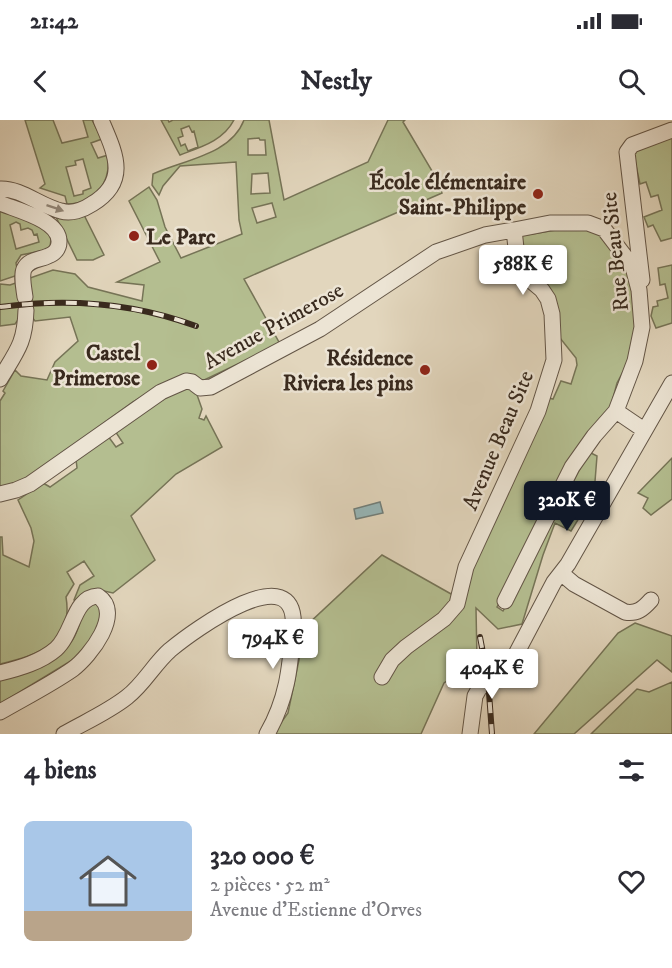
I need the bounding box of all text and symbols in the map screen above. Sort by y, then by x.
text: 21:42 [30,8,78,35]
text: Nestly [300,64,372,98]
icon: back [24,65,57,98]
icon: search [615,65,648,98]
place label: École élémentaire Saint-Philippe [369,168,526,221]
marker: École élémentaire Saint-Philippe [531,187,545,201]
street label: Rue Beau Site [596,191,635,313]
one-way arrow [46,203,64,213]
place label: Le Parc [146,224,216,251]
marker: Le Parc [127,229,141,243]
pin: 588K € [474,245,572,296]
text: 588K € [493,252,553,277]
street label: Avenue Primerose [199,277,348,376]
place label: Castel Primerose [52,340,140,392]
place label: Résidence Riviera les pins [283,345,414,397]
marker: Castel Primerose [145,358,159,372]
marker: Résidence Riviera les pins [418,363,432,377]
street label: Avenue Beau Site [457,367,540,515]
pin: 320K € [518,481,616,532]
text: 320K € [538,488,596,513]
pin: 794K € [224,619,322,670]
text: 794K € [242,626,304,651]
pin: 404K € [443,649,541,700]
text: 404K € [460,656,524,681]
text: 4 biens [24,754,96,787]
icon: filters [615,754,648,787]
text: 320 000 € [210,840,315,873]
icon: home [72,845,144,917]
icon: heart [615,865,648,898]
text: 2 pièces · 52 m² [210,873,330,898]
text: Avenue d'Estienne d'Orves [210,898,422,923]

